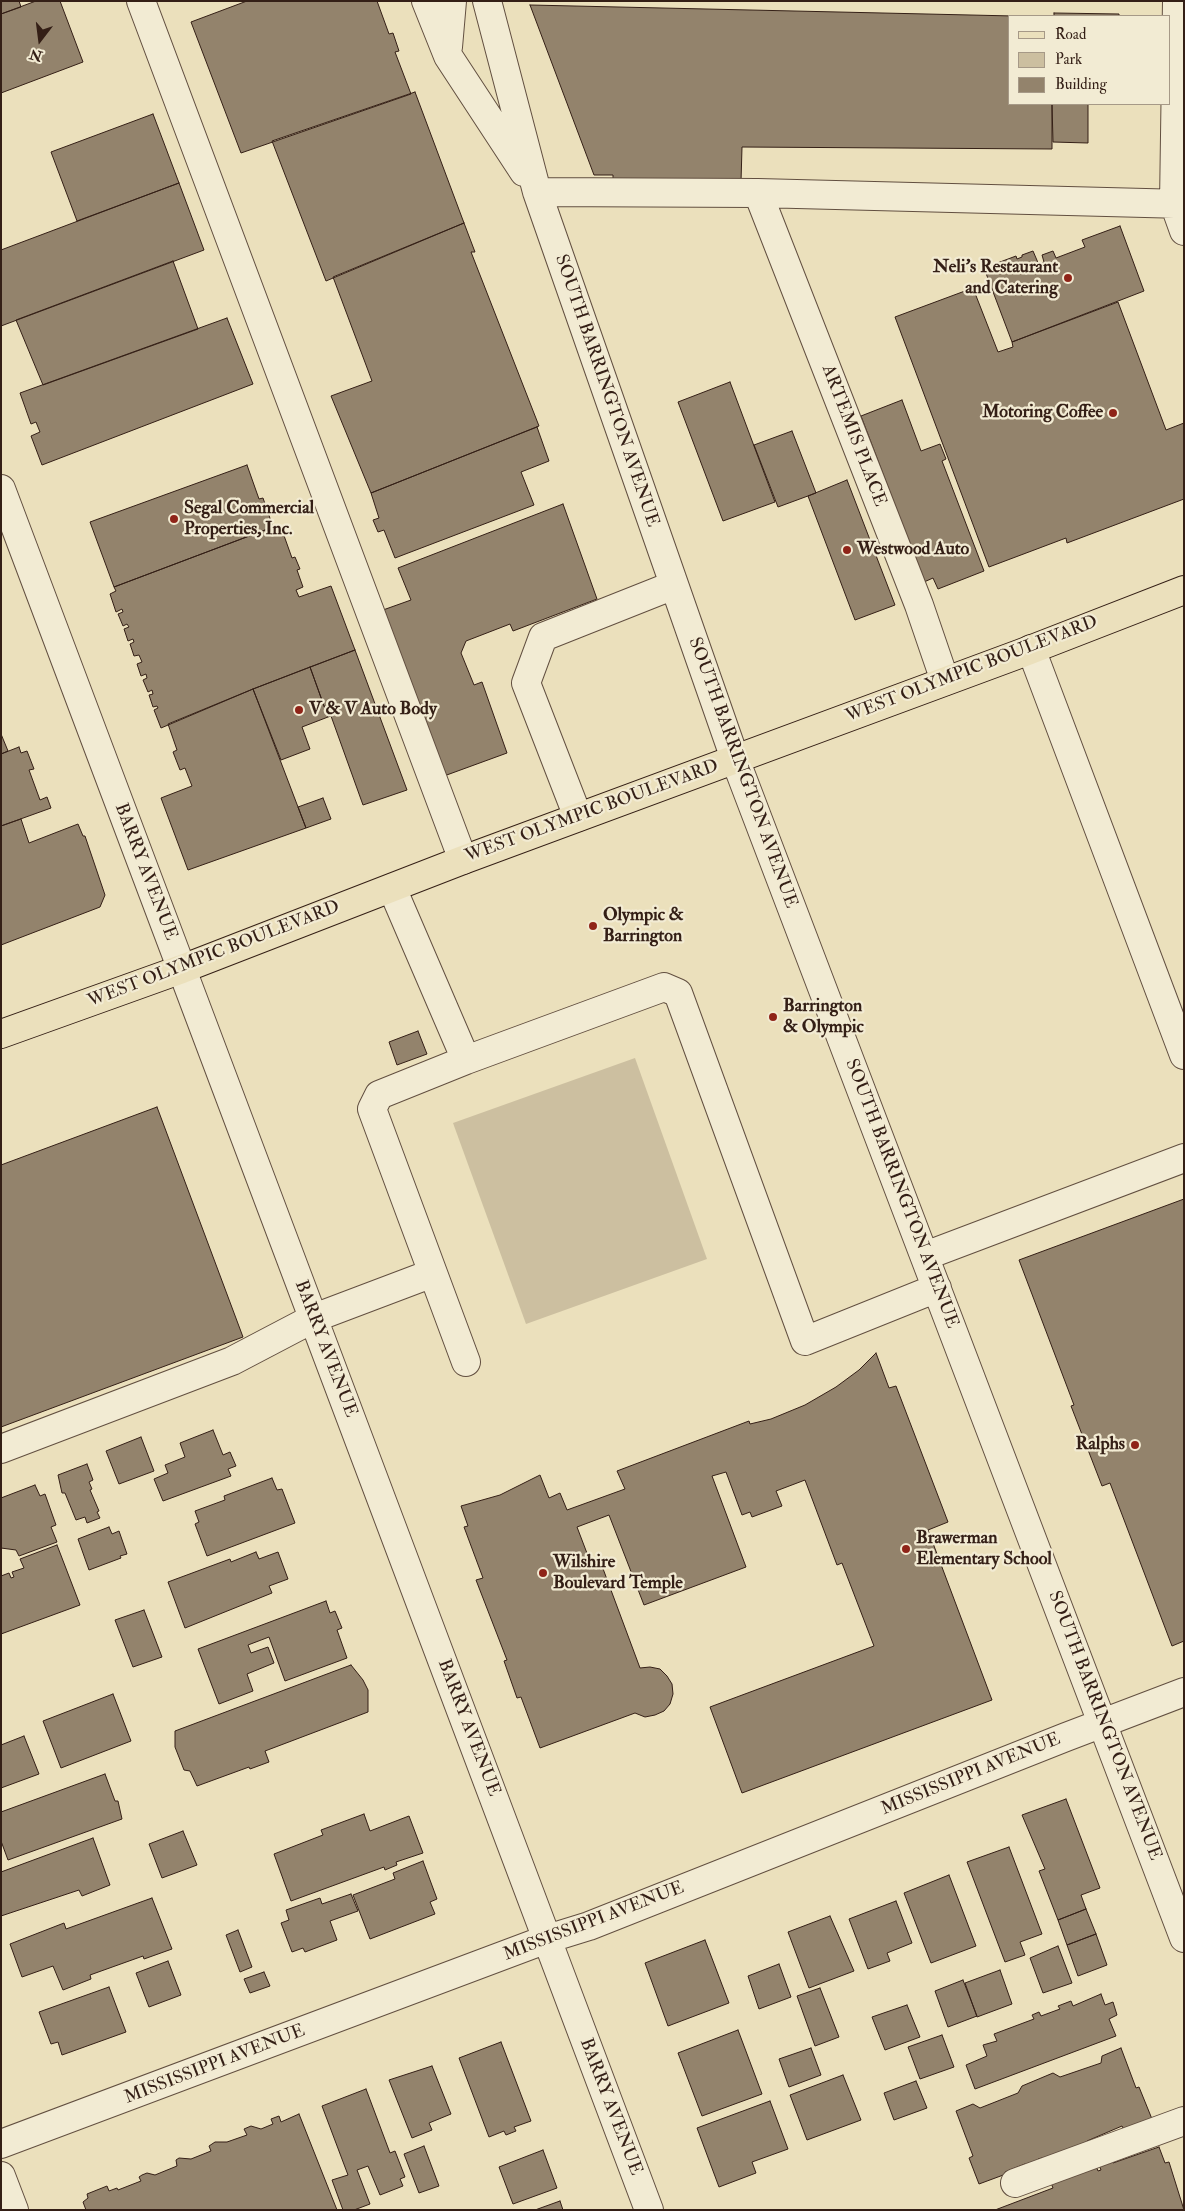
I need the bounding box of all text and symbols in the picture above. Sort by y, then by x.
north arrow [15,15,65,65]
legend [1008,15,1170,105]
text: Road [1055,25,1086,44]
text: N [28,45,44,65]
text: Park [1055,50,1082,69]
text: Building [1055,75,1107,94]
street label: SOUTH BARRINGTON AVENUE [549,252,663,530]
place label: Neli's Restaurant and Catering [933,257,1058,300]
marker: Neli's Restaurant and Catering [1062,272,1074,284]
street label: ARTEMIS PLACE [816,362,890,510]
place label: Motoring Coffee [982,402,1103,424]
marker: Motoring Coffee [1107,407,1119,419]
place label: Segal Commercial Properties, Inc. [184,498,314,540]
marker: Segal Commercial Properties, Inc. [168,513,180,525]
place label: Westwood Auto [857,539,969,561]
marker: Westwood Auto [841,544,853,556]
street label: WEST OLYMPIC BOULEVARD [843,612,1101,728]
street label: SOUTH BARRINGTON AVENUE [683,635,801,911]
place label: V & V Auto Body [309,699,437,721]
marker: V & V Auto Body [293,704,305,716]
street label: WEST OLYMPIC BOULEVARD [462,756,722,868]
street label: BARRY AVENUE [109,801,181,943]
street label: WEST OLYMPIC BOULEVARD [85,897,343,1013]
place label: Olympic & Barrington [603,905,684,948]
marker: Olympic & Barrington [587,920,599,932]
place label: Barrington & Olympic [783,996,864,1038]
marker: Barrington & Olympic [767,1011,779,1023]
street label: SOUTH BARRINGTON AVENUE [840,1056,962,1332]
street label: BARRY AVENUE [289,1278,361,1420]
place label: Ralphs [1076,1434,1125,1456]
marker: Ralphs [1129,1439,1141,1451]
place label: Brawerman Elementary School [916,1528,1052,1570]
marker: Brawerman Elementary School [900,1543,912,1555]
place label: Wilshire Boulevard Temple [553,1552,683,1595]
marker: Wilshire Boulevard Temple [537,1567,549,1579]
street label: SOUTH BARRINGTON AVENUE [1043,1588,1165,1864]
street label: BARRY AVENUE [432,1657,504,1799]
street label: MISSISSIPPI AVENUE [878,1729,1064,1821]
street label: MISSISSIPPI AVENUE [501,1878,687,1966]
street label: MISSISSIPPI AVENUE [122,2021,308,2109]
street label: BARRY AVENUE [574,2036,646,2178]

